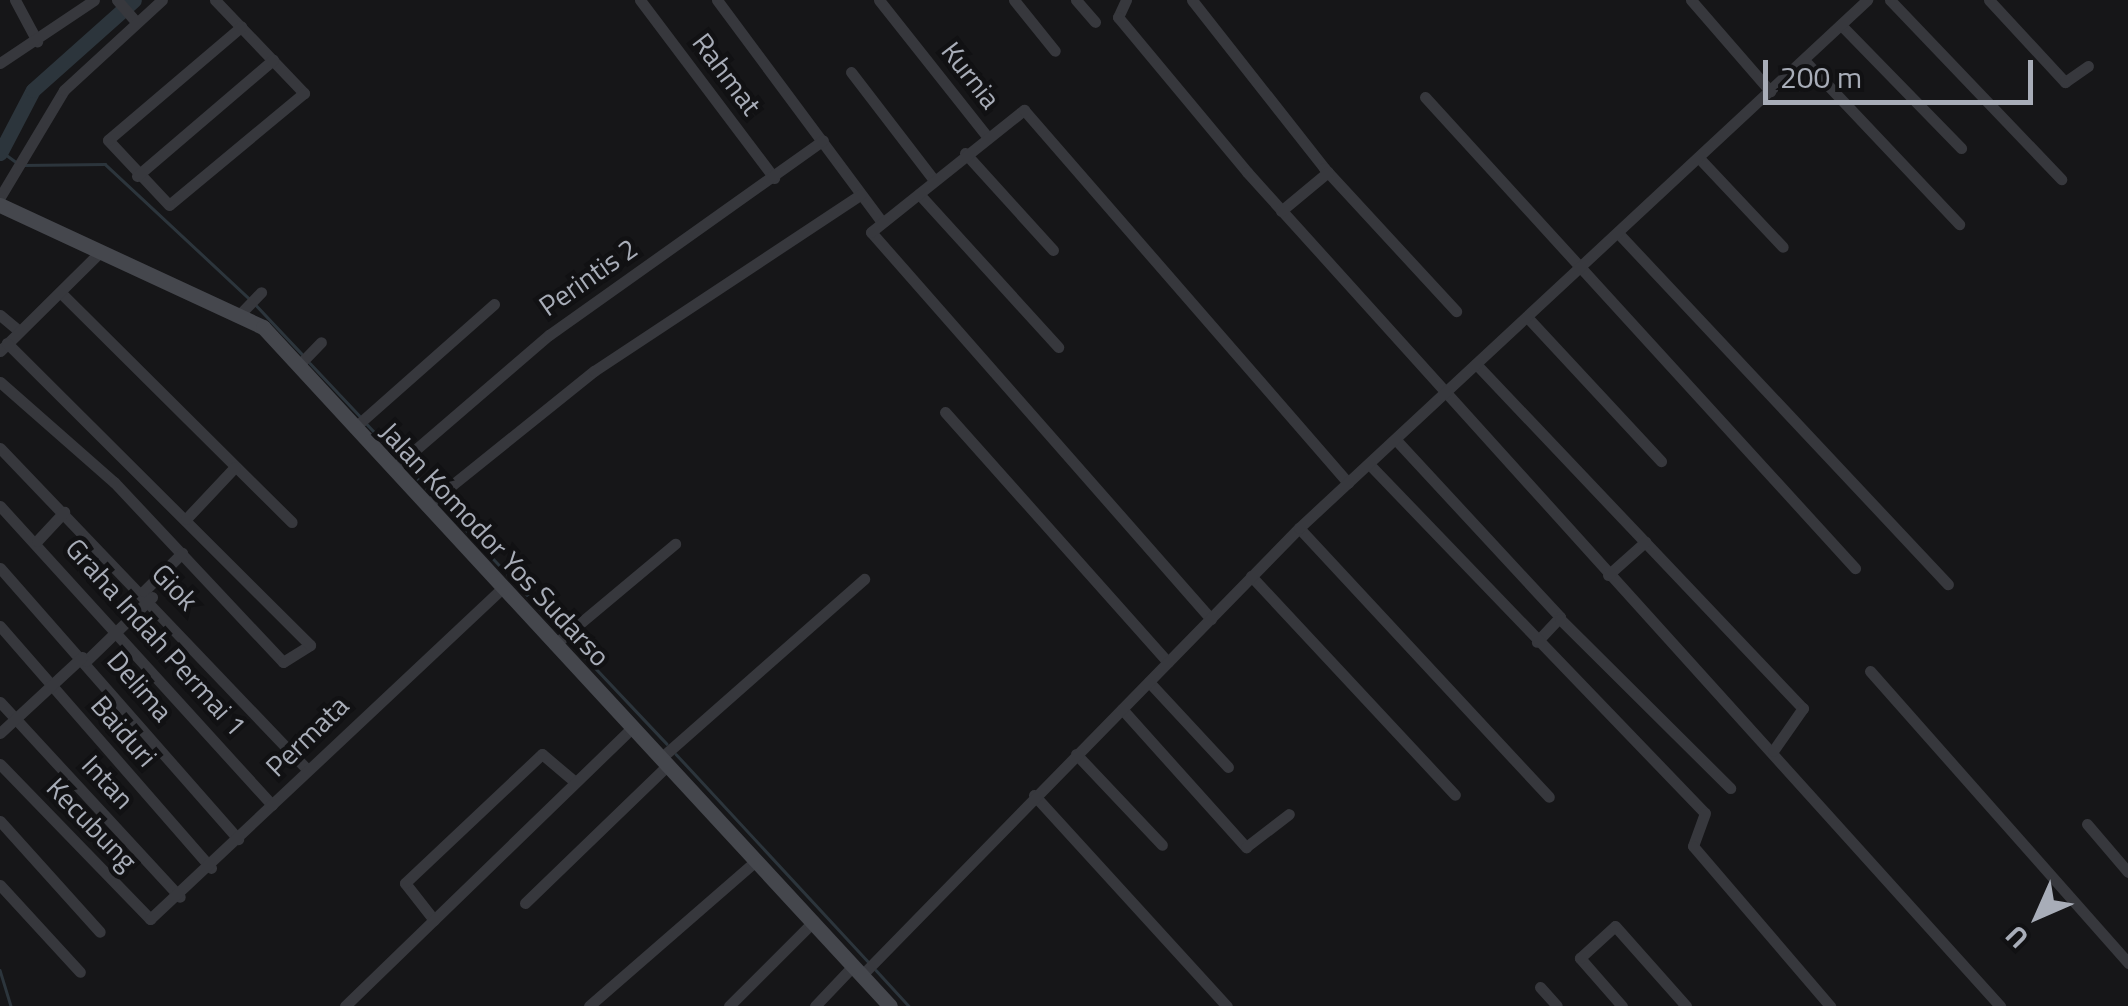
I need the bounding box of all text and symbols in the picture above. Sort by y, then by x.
street label: Rahmat [685,27,769,121]
street label: Kurnia [935,35,1007,115]
scale bar [1768,40,2038,102]
text: 200 m [1780,54,1862,100]
street label: Perintis 2 [532,231,644,323]
street label: Jalan Komodor Yos Sudarso [373,415,617,673]
street label: Graha Indah Permai 1 [59,531,253,743]
street label: Giok [145,557,205,617]
street label: Delima [100,644,180,728]
street label: Baiduri [84,689,164,773]
street label: Permata [259,689,355,783]
street label: Intan [75,748,141,816]
street label: Kecubung [40,771,144,877]
north arrow [1988,866,2088,966]
text: U [1995,916,2038,959]

